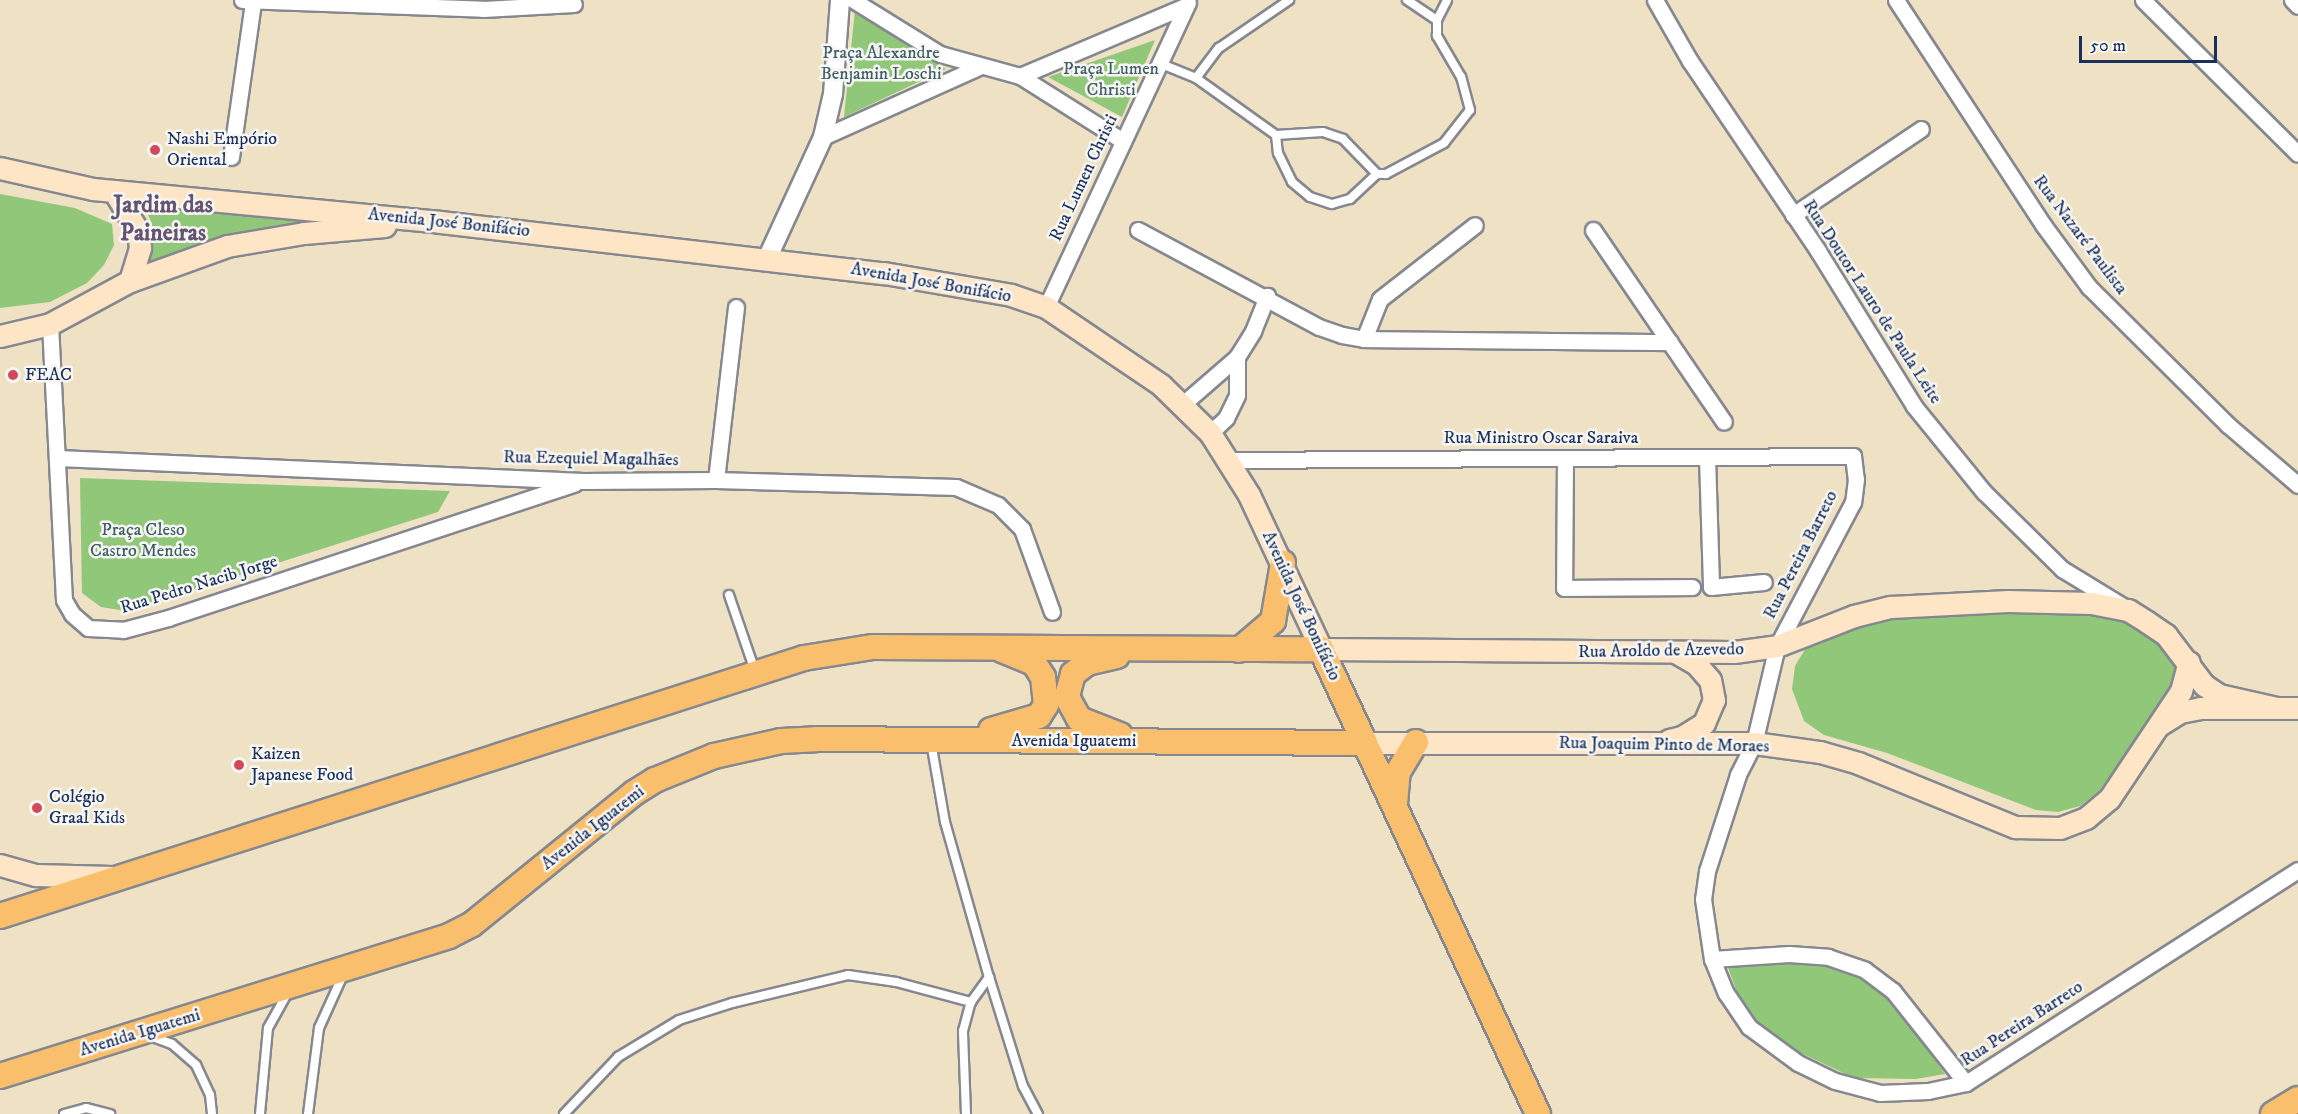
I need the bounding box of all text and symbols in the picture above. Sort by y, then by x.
scale bar [2082,24,2220,62]
text: 50 m [2090,35,2126,57]
park label: Praça Alexandre Benjamin Loschi [820,43,942,86]
park label: Praça Lumen Christi [1063,59,1159,101]
street label: Rua Lumen Christi [1045,111,1123,245]
place label: Nashi Empório Oriental [167,129,277,172]
marker: Nashi Empório Oriental [148,143,162,157]
street label: Rua Nazaré Paulista [2028,171,2132,299]
district label: Jardim das Paineiras [113,192,213,248]
street label: Rua Doutor Lauro de Paula Leite [1798,196,1946,408]
street label: Avenida José Bonifácio [367,204,531,242]
street label: Avenida José Bonifácio [849,258,1013,308]
place label: FEAC [25,364,72,386]
marker: FEAC [6,368,20,382]
street label: Rua Ministro Oscar Saraiva [1444,427,1638,449]
street label: Rua Ezequiel Magalhães [503,447,679,471]
street label: Rua Pereira Barreto [1759,487,1843,623]
park label: Praça Cleso Castro Mendes [90,520,196,562]
street label: Avenida José Bonifácio [1257,528,1345,684]
street label: Rua Pedro Nacib Jorge [118,551,280,619]
street label: Rua Aroldo de Azevedo [1578,639,1744,663]
street label: Avenida Iguatemi [1012,730,1136,752]
street label: Rua Joaquim Pinto de Moraes [1558,732,1770,758]
place label: Kaizen Japanese Food [251,744,353,786]
marker: Kaizen Japanese Food [232,758,246,772]
street label: Avenida Iguatemi [537,781,649,875]
place label: Colégio Graal Kids [49,787,125,830]
marker: Colégio Graal Kids [30,801,44,815]
street label: Rua Pereira Barreto [1957,976,2087,1072]
street label: Avenida Iguatemi [77,1004,203,1062]

